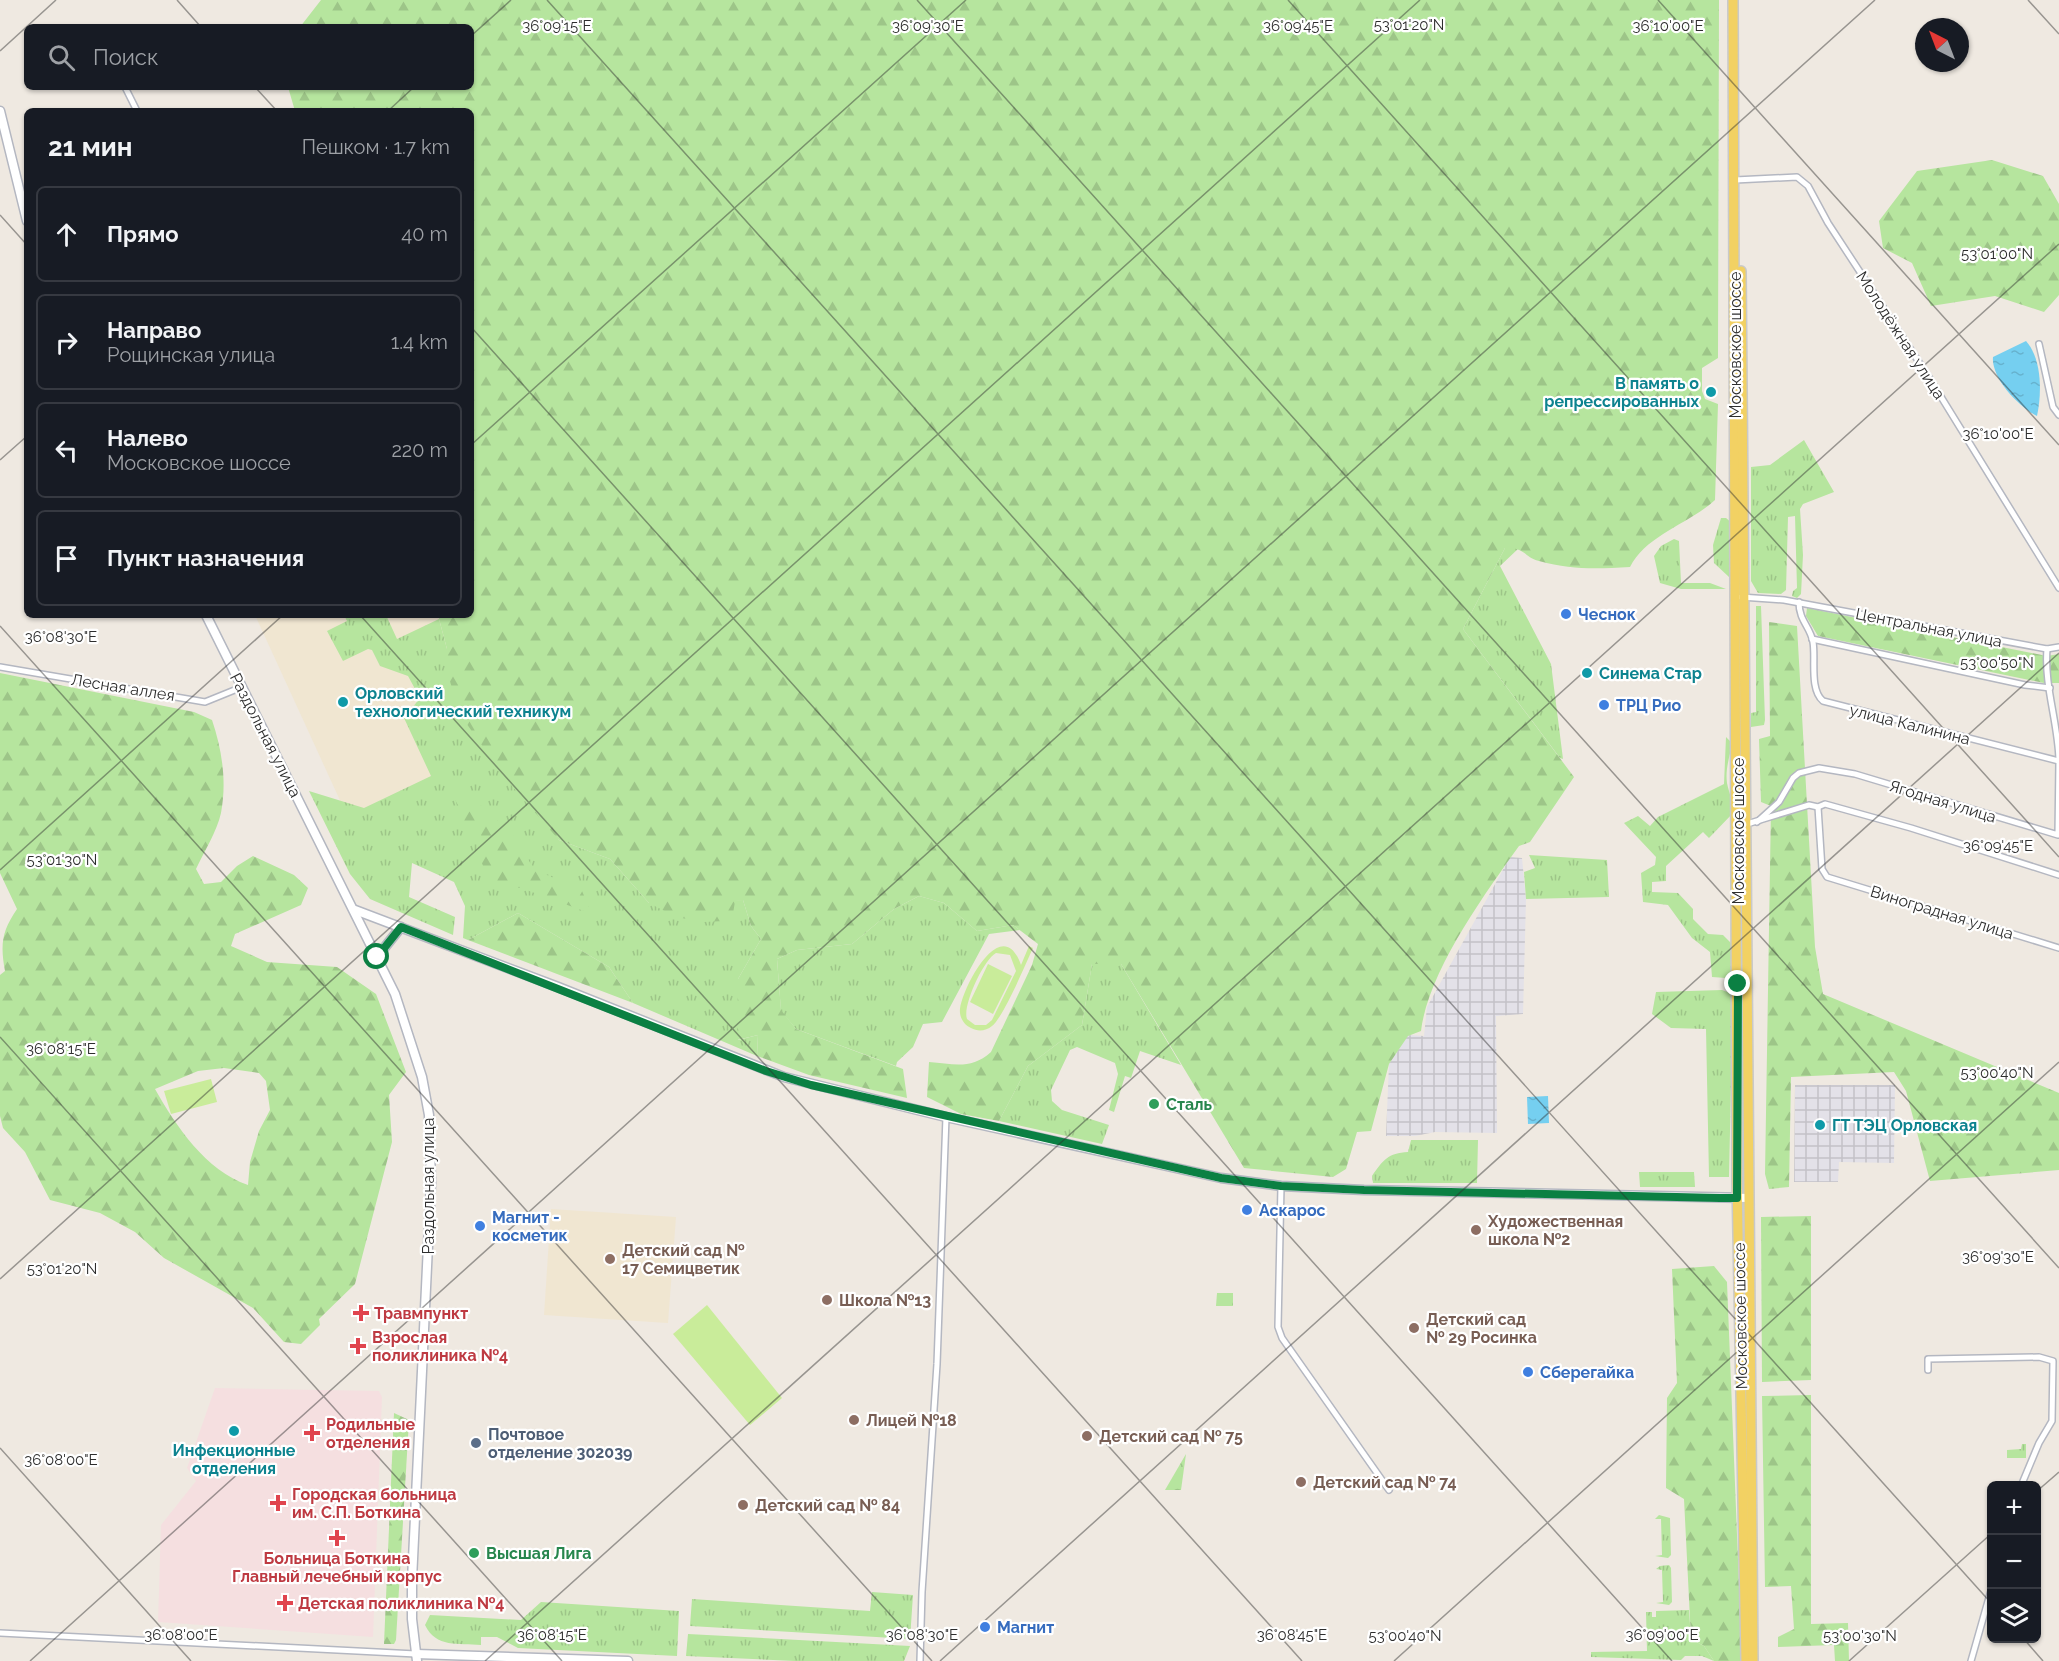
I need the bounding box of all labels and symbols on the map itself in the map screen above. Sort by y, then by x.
text: 53°01'20"N [1374,16,1444,34]
text: 36°09'15"E [522,17,592,35]
text: 36°09'30"E [892,17,964,35]
text: 36°09'45"E [1263,17,1333,35]
text: 36°10'00"E [1632,17,1704,35]
north arrow [1915,18,1969,72]
text: 53°01'00"N [1961,245,2033,263]
street label: Молодёжная улица [1852,268,1949,403]
street label: Московское шоссе [1726,272,1745,418]
place label: В память о репрессированных [1544,374,1699,411]
marker: В память о репрессированных [1704,385,1718,399]
text: 36°10'00"E [1962,425,2034,443]
street label: Центральная улица [1854,604,2004,651]
place label: Чеснок [1578,605,1636,624]
marker: Чеснок [1559,607,1573,621]
text: 36°08'30"E [25,628,97,646]
text: 53°00'50"N [1960,654,2034,672]
place label: Синема Стар [1599,664,1702,683]
marker: Синема Стар [1580,666,1594,680]
street label: Лесная аллея [70,670,176,705]
street label: Раздольная улица [226,670,305,801]
place label: Орловский технологический техникум [355,684,571,721]
marker: Орловский технологический техникум [336,695,350,709]
place label: ТРЦ Рио [1616,696,1682,715]
marker: ТРЦ Рио [1597,698,1611,712]
street label: улица Калинина [1848,700,1972,749]
street label: Московское шоссе [1729,758,1748,904]
street label: Ягодная улица [1887,776,1999,827]
text: 36°09'45"E [1963,837,2033,855]
text: 53°01'30"N [27,851,97,869]
street label: Виноградная улица [1868,882,2016,943]
route start [363,943,389,969]
route end [1724,970,1750,996]
text: 36°08'15"E [26,1040,96,1058]
text: 53°00'40"N [1961,1064,2033,1082]
place label: Сталь [1166,1095,1213,1114]
marker: Сталь [1147,1097,1161,1111]
place label: ГТ ТЭЦ Орловская [1832,1116,1977,1135]
street label: Раздольная улица [419,1118,438,1254]
marker: ГТ ТЭЦ Орловская [1813,1118,1827,1132]
place label: Аскарос [1259,1201,1326,1220]
marker: Аскарос [1240,1203,1254,1217]
place label: Магнит - косметик [492,1208,568,1245]
place label: Художественная школа №2 [1487,1212,1623,1249]
marker: Магнит - косметик [473,1219,487,1233]
marker: Художественная школа №2 [1469,1223,1483,1237]
place label: Детский сад № 17 Семицветик [622,1241,745,1278]
street label: Московское шоссе [1730,1242,1751,1390]
text: 36°09'30"E [1962,1248,2034,1266]
marker: Детский сад № 17 Семицветик [603,1252,617,1266]
text: 53°01'20"N [27,1260,97,1278]
place label: Школа №13 [839,1291,931,1310]
marker: Школа №13 [820,1293,834,1307]
marker: Травмпункт [352,1304,370,1322]
place label: Травмпункт [374,1304,468,1323]
place label: Детский сад № 29 Росинка [1426,1310,1537,1347]
marker: Детский сад № 29 Росинка [1407,1321,1421,1335]
place label: Взрослая поликлиника №4 [372,1328,508,1365]
marker: Взрослая поликлиника №4 [349,1337,367,1355]
place label: Сберегайка [1540,1363,1634,1382]
marker: Сберегайка [1521,1365,1535,1379]
place label: Лицей №18 [866,1411,957,1430]
marker: Лицей №18 [847,1413,861,1427]
place label: Родильные отделения [326,1415,415,1452]
marker: Инфекционные отделения [227,1424,241,1438]
marker: Родильные отделения [303,1424,321,1442]
place label: Почтовое отделение 302039 [488,1425,633,1462]
place label: Детский сад № 75 [1099,1427,1243,1446]
marker: Детский сад № 75 [1080,1429,1094,1443]
marker: Почтовое отделение 302039 [469,1436,483,1450]
place label: Инфекционные отделения [173,1441,296,1478]
text: 36°08'00"E [24,1451,98,1469]
place label: Детский сад № 74 [1313,1473,1457,1492]
marker: Детский сад № 74 [1294,1475,1308,1489]
place label: Городская больница им. С.П. Боткина [292,1485,456,1522]
marker: Городская больница им. С.П. Боткина [269,1494,287,1512]
place label: Детский сад № 84 [755,1496,900,1515]
marker: Детский сад № 84 [736,1498,750,1512]
marker: Больница Боткина Главный лечебный корпус [328,1529,346,1547]
place label: Высшая Лига [486,1544,591,1563]
marker: Высшая Лига [467,1546,481,1560]
place label: Больница Боткина Главный лечебный корпус [232,1549,442,1586]
marker: Детская поликлиника №4 [276,1594,294,1612]
place label: Детская поликлиника №4 [298,1594,504,1613]
place label: Магнит [997,1618,1054,1637]
marker: Магнит [978,1620,992,1634]
text: 36°08'00"E [144,1626,218,1644]
text: 36°08'15"E [517,1626,587,1644]
text: 36°08'30"E [886,1626,958,1644]
text: 36°08'45"E [1257,1626,1327,1644]
text: 36°09'00"E [1625,1626,1699,1644]
text: 53°00'40"N [1369,1627,1441,1645]
text: 53°00'30"N [1823,1627,1897,1645]

